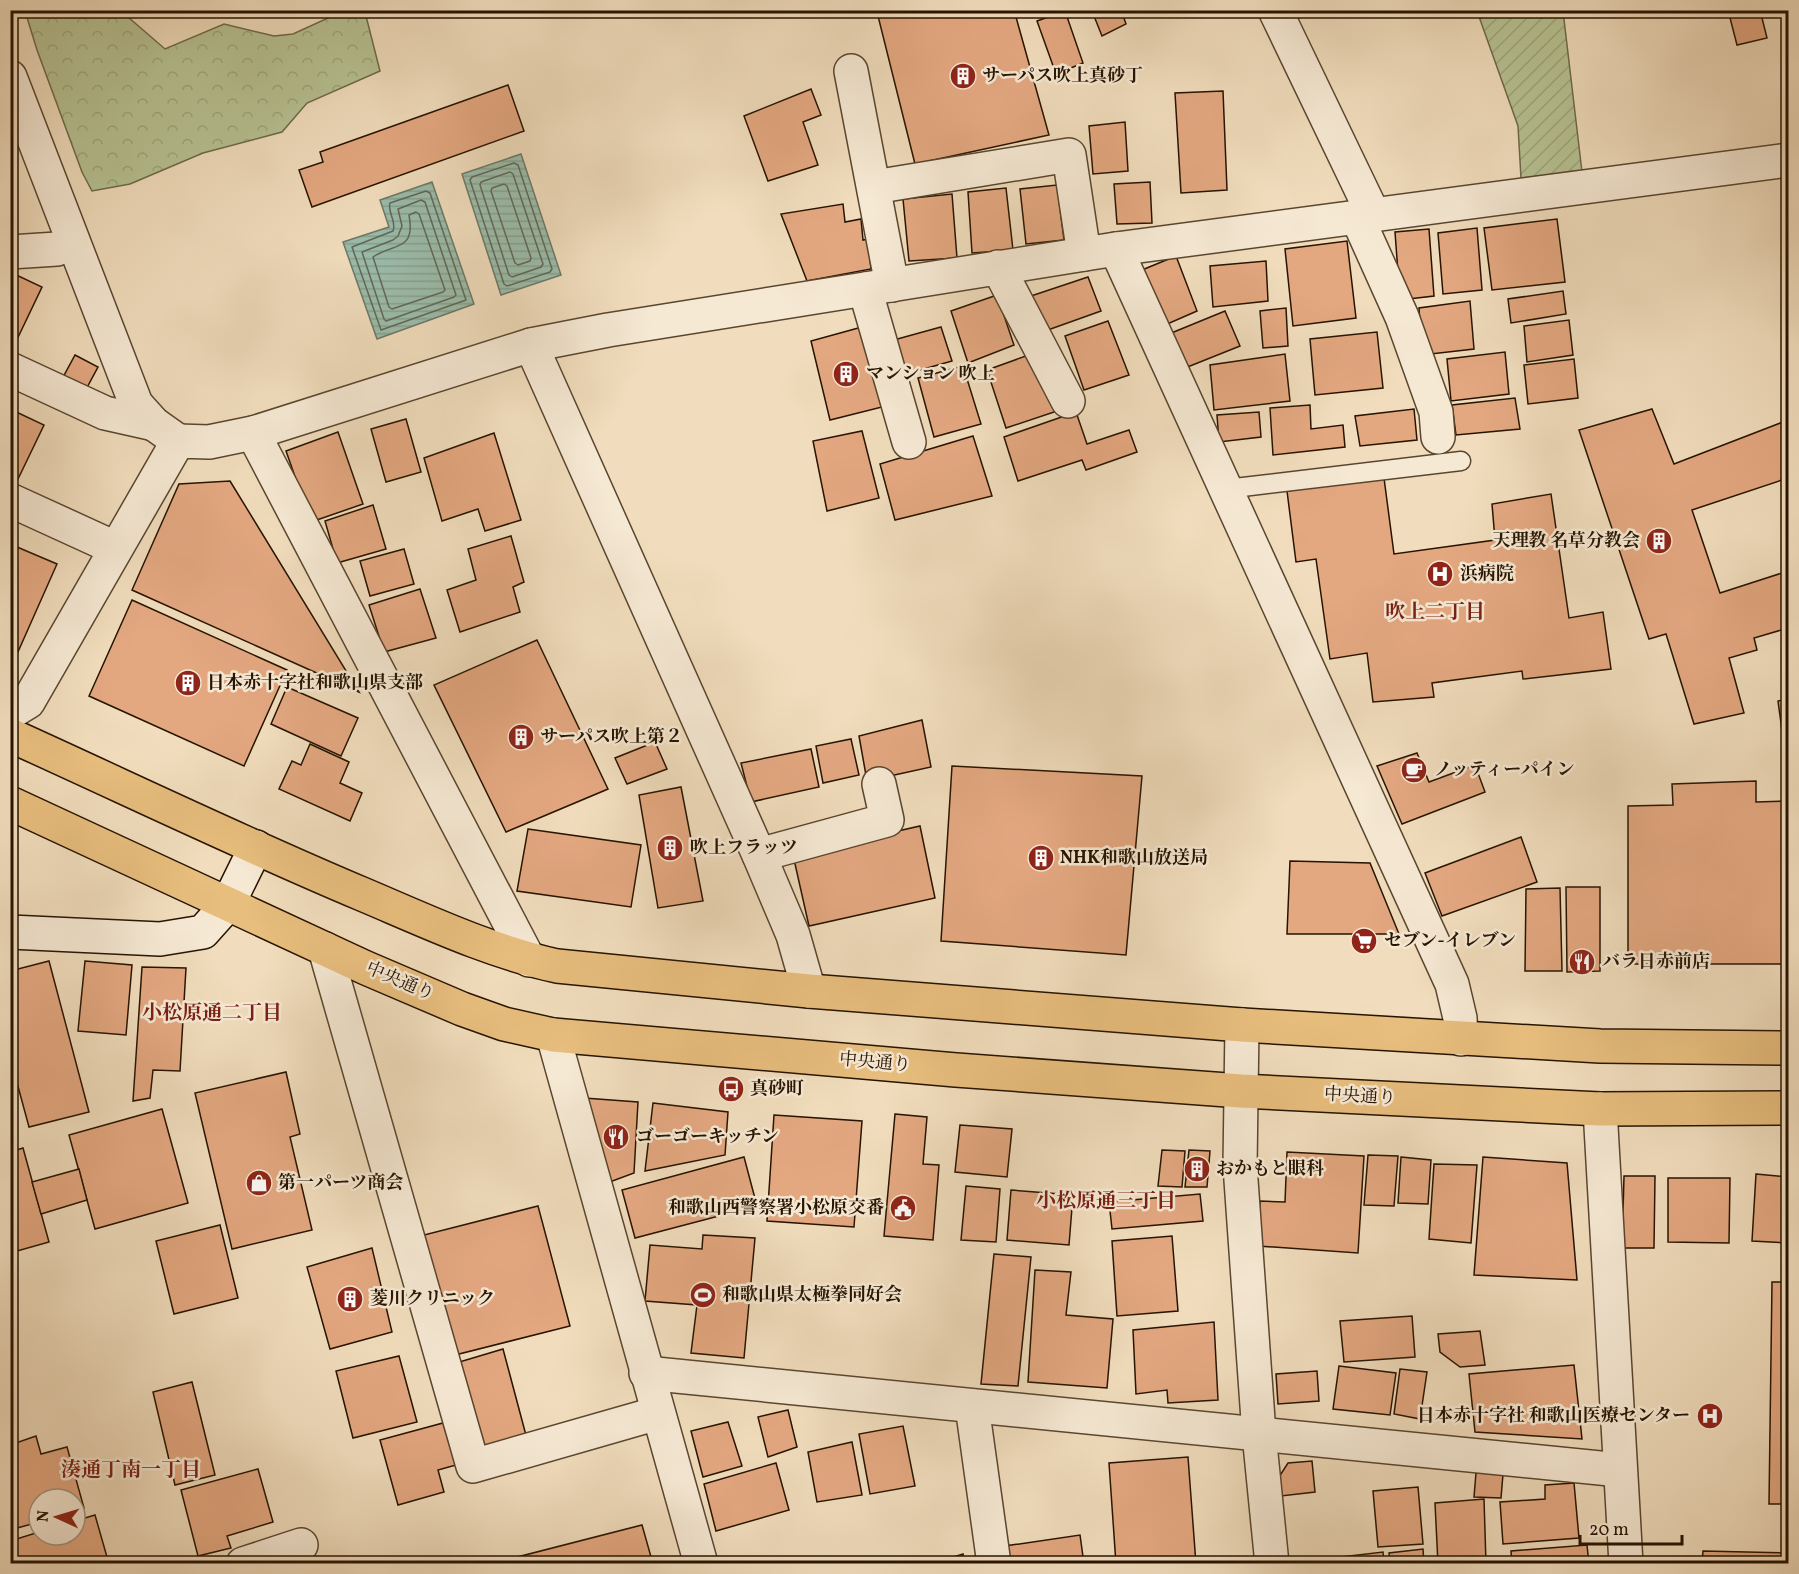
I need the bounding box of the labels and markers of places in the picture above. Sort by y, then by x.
building icon: サーパス吹上真砂丁 [948,61,978,91]
place label: サーパス吹上真砂丁 [982,64,1143,89]
building icon: マンション 吹上 [831,359,861,389]
place label: マンション 吹上 [866,362,995,387]
building icon: 天理教 名草分教会 [1644,526,1674,556]
place label: 天理教 名草分教会 [1492,529,1640,554]
hospital icon: 浜病院 [1425,559,1455,589]
place label: 浜病院 [1460,562,1514,587]
building icon: 日本赤十字社和歌山県支部 [173,668,203,698]
place label: 日本赤十字社和歌山県支部 [207,671,423,696]
building icon: サーパス吹上第２ [506,722,536,752]
place label: サーパス吹上第２ [540,725,683,750]
cafe icon: ノッティーパイン [1399,755,1429,785]
place label: ノッティーパイン [1434,758,1574,783]
building icon: 吹上フラッツ [655,833,685,863]
place label: 吹上フラッツ [690,836,798,861]
building icon: NHK和歌山放送局 [1026,843,1056,873]
place label: NHK和歌山放送局 [1060,846,1208,871]
supermarket icon: セブン-イレブン [1349,926,1379,956]
place label: セブン-イレブン [1384,929,1516,954]
restaurant icon: バラ日赤前店 [1567,947,1597,977]
place label: バラ日赤前店 [1602,950,1710,975]
bus stop icon: 真砂町 [716,1074,746,1104]
place label: 真砂町 [750,1077,804,1102]
restaurant icon: ゴーゴーキッチン [601,1122,631,1152]
place label: ゴーゴーキッチン [636,1125,779,1150]
building icon: おかもと眼科 [1182,1154,1212,1184]
place label: おかもと眼科 [1216,1157,1324,1182]
shop icon: 第一パーツ商会 [244,1168,274,1198]
place label: 第一パーツ商会 [278,1171,403,1196]
public building icon: 和歌山西警察署小松原交番 [888,1193,918,1223]
place label: 和歌山西警察署小松原交番 [668,1196,884,1221]
sports icon: 和歌山県太極拳同好会 [688,1280,718,1310]
place label: 和歌山県太極拳同好会 [722,1283,902,1308]
building icon: 菱川クリニック [335,1284,365,1314]
place label: 菱川クリニック [370,1287,495,1312]
hospital icon: 日本赤十字社 和歌山医療センター [1695,1401,1725,1431]
place label: 日本赤十字社 和歌山医療センター [1417,1404,1690,1429]

